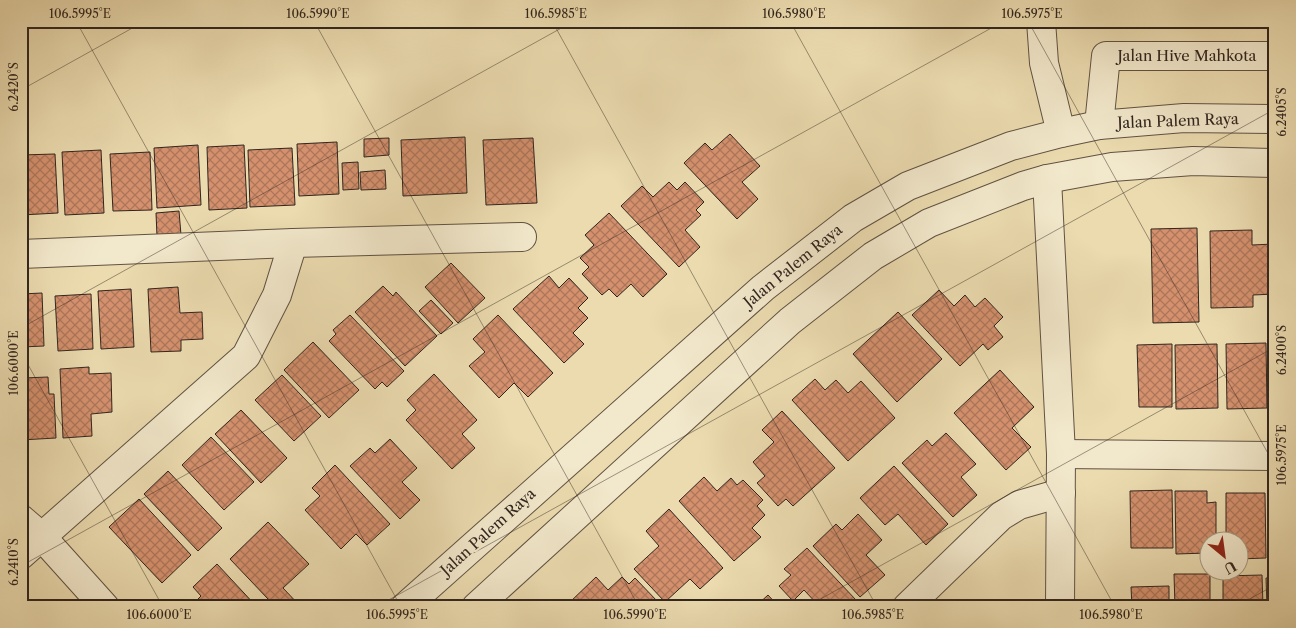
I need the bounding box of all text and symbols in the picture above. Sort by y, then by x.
text: 106.5995°E [49,6,111,21]
text: 106.5990°E [286,6,350,21]
text: 106.5985°E [525,6,587,21]
text: 106.5980°E [762,6,826,21]
text: 106.5975°E [1001,6,1063,21]
street label: Jalan Hive Mahkota [1116,46,1257,65]
text: 6.2420°S [6,62,21,112]
text: 6.2405°S [1274,87,1289,137]
street label: Jalan Palem Raya [1115,109,1239,132]
street label: Jalan Palem Raya [738,220,846,313]
text: 6.2400°S [1274,325,1289,375]
text: 106.6000°E [6,331,21,395]
text: 106.5975°E [1274,424,1289,486]
street label: Jalan Palem Raya [435,484,539,581]
north arrow [1198,530,1248,580]
text: 6.2410°S [6,538,21,586]
text: U [1220,557,1240,578]
text: 106.6000°E [127,607,191,622]
text: 106.5995°E [366,607,428,622]
text: 106.5990°E [603,607,667,622]
text: 106.5985°E [842,607,904,622]
text: 106.5980°E [1079,607,1143,622]

